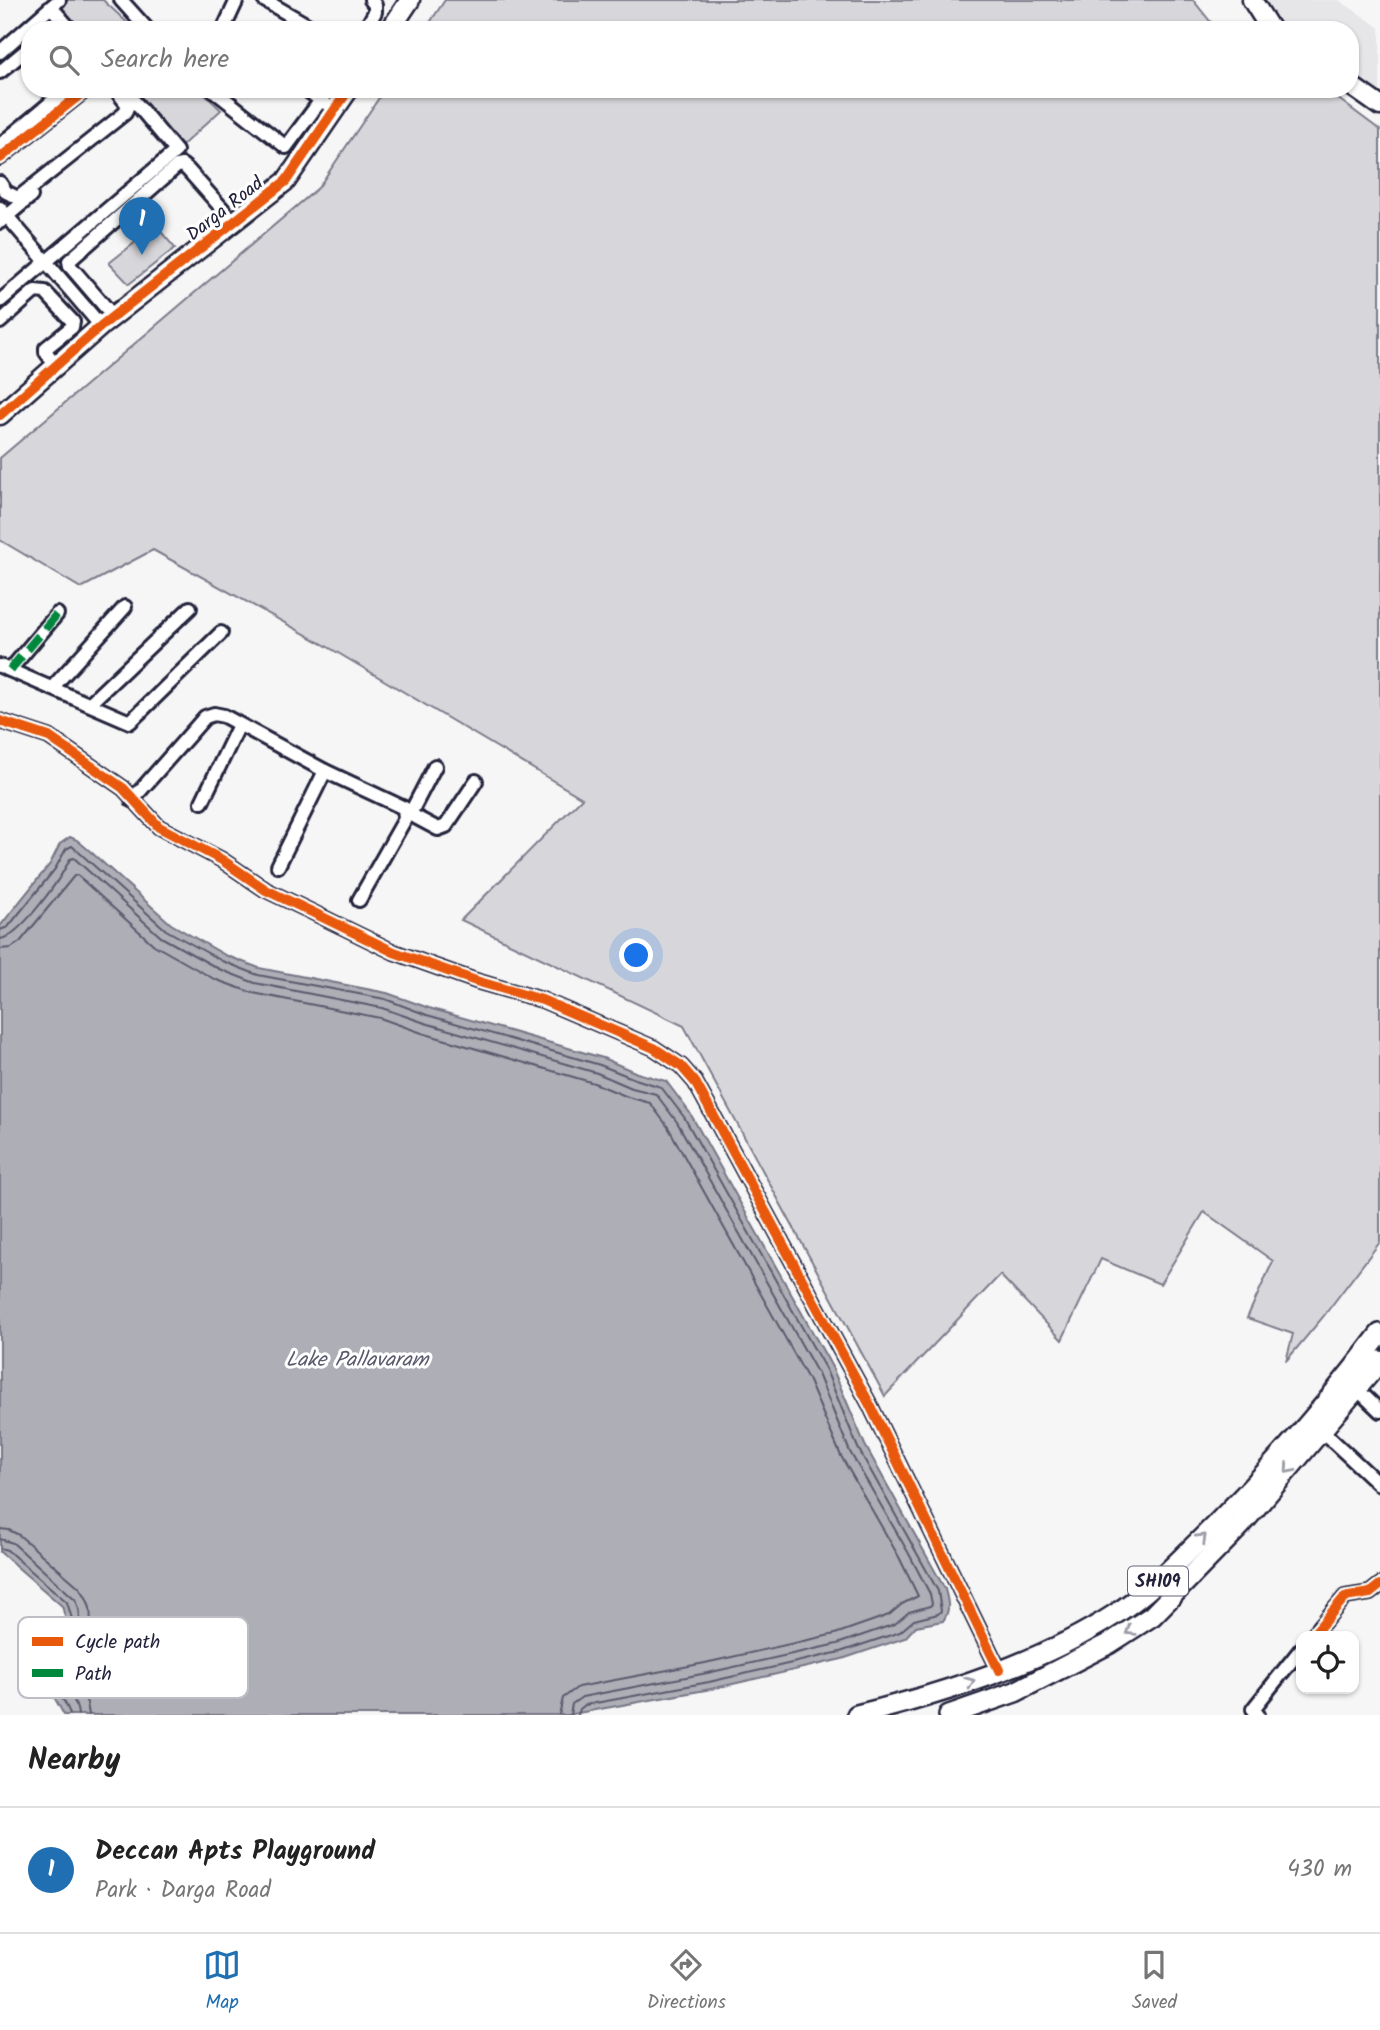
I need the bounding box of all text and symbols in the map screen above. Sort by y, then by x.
search box [21,21,1359,98]
text: Search here [101,39,229,81]
icon: search [45,41,83,79]
street label: Darga Road [180,169,271,249]
pin: 1 [119,197,165,255]
your location [619,938,653,972]
water label: Lake Pallavaram [286,1344,431,1377]
one-way arrow [1285,1461,1297,1474]
one-way arrow [1194,1534,1207,1547]
road number: SH109 [1128,1566,1188,1596]
legend [18,1617,248,1698]
one-way arrow [1124,1622,1137,1635]
text: Cycle path [75,1628,160,1658]
map controls [1296,1631,1359,1694]
button: locate [1296,1631,1359,1694]
text: Path [75,1660,112,1690]
one-way arrow [963,1676,975,1690]
text: Nearby [28,1737,120,1785]
text: Deccan Apts Playground [95,1831,375,1873]
text: 1 [48,1852,54,1888]
text: 430 m [1287,1852,1352,1888]
text: Park · Darga Road [95,1873,271,1909]
tab: Map [203,1946,241,2018]
tab: Directions [647,1946,726,2018]
tab: Saved [1132,1946,1177,2018]

